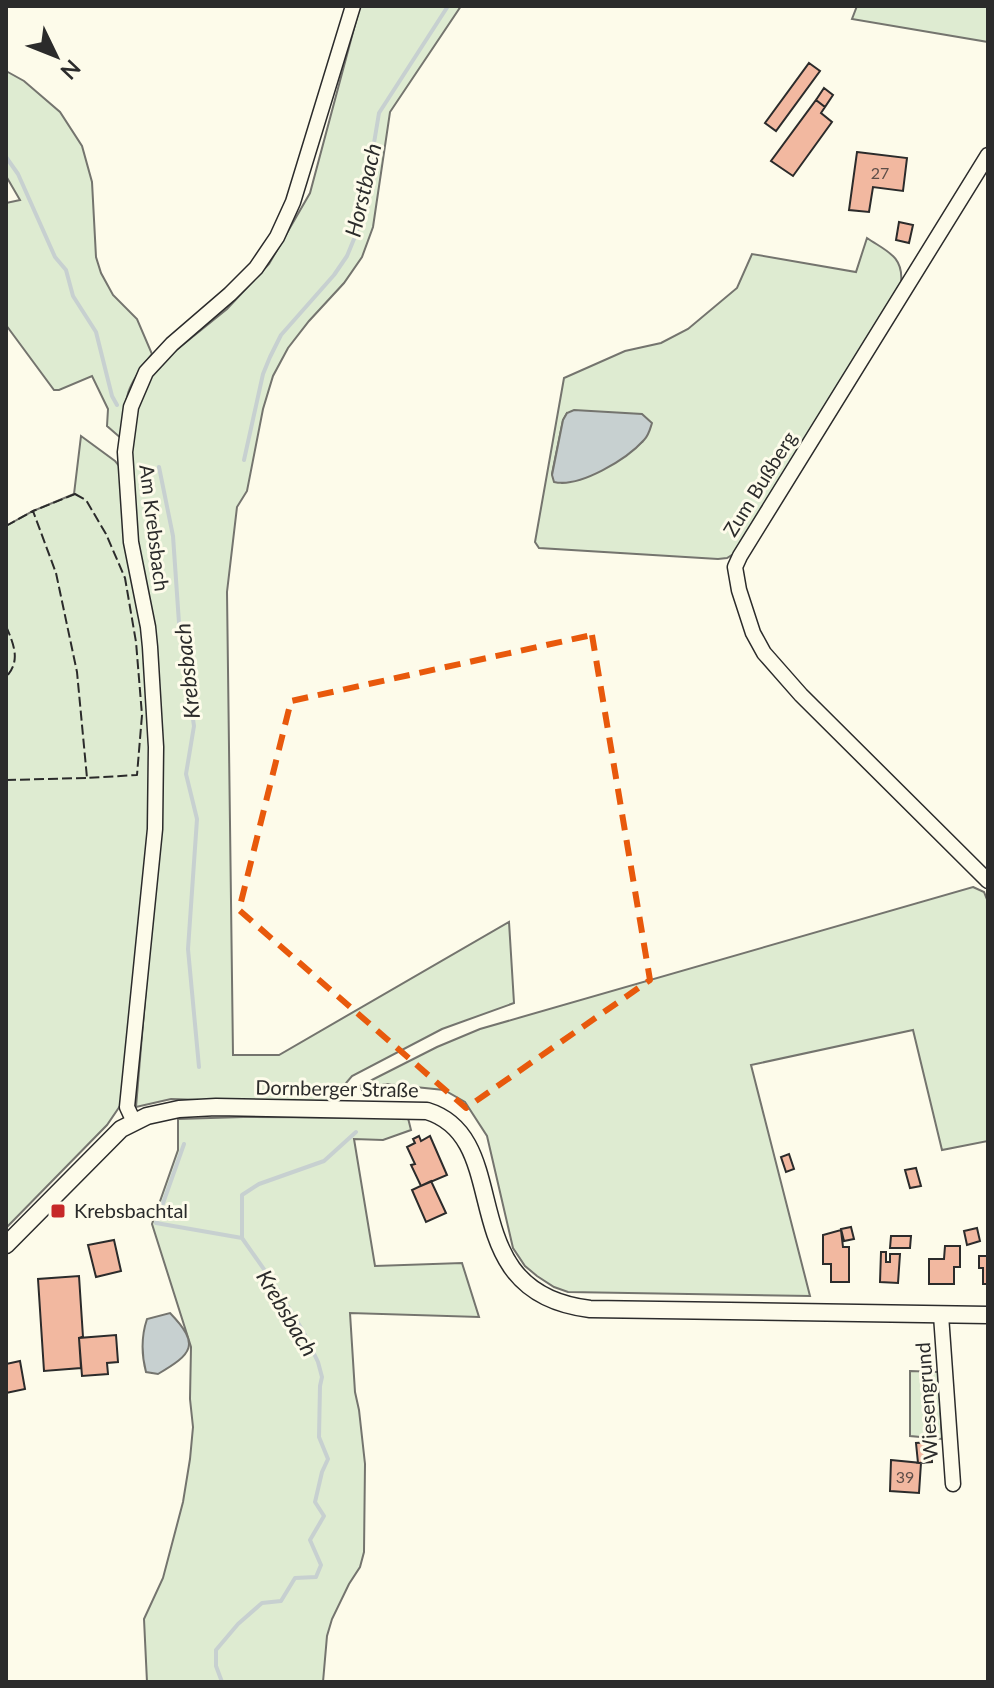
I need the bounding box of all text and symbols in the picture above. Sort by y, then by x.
north arrow [16,16,96,96]
text: N [55,55,87,85]
water label: Horstbach [339,140,386,239]
house number: 27 [871,163,889,182]
street label: Zum Bußberg [717,427,801,540]
street label: Am Krebsbach [135,463,175,593]
water label: Krebsbach [168,622,205,720]
street label: Dornberger Straße [255,1075,419,1101]
place label: Krebsbachtal [74,1198,188,1222]
marker: Krebsbachtal [49,1202,67,1220]
water label: Krebsbach [251,1265,324,1361]
street label: Wiesengrund [910,1342,942,1461]
house number: 39 [896,1467,914,1486]

